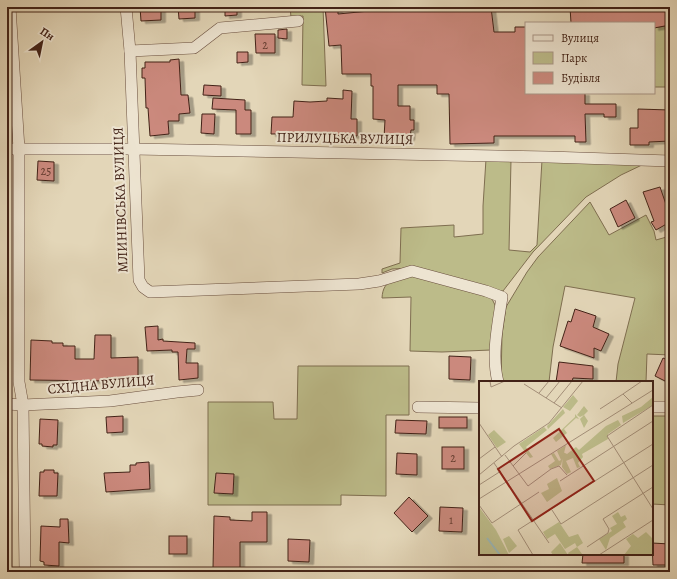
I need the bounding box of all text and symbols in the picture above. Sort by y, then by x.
north arrow [22,22,62,62]
legend [525,22,655,94]
text: Пн [37,24,58,45]
text: Вулиця [561,30,599,46]
house number: 2 [262,37,268,53]
text: Парк [561,50,587,66]
text: Будівля [561,70,601,86]
street label: МЛИНІВСЬКА ВУЛИЦЯ [108,127,133,273]
street label: ПРИЛУЦЬКА ВУЛИЦЯ [276,128,414,149]
house number: 25 [41,163,51,179]
street label: СХІДНА ВУЛИЦЯ [47,370,155,399]
inset map [479,381,653,555]
house number: 2 [450,450,456,466]
house number: 1 [449,512,453,528]

